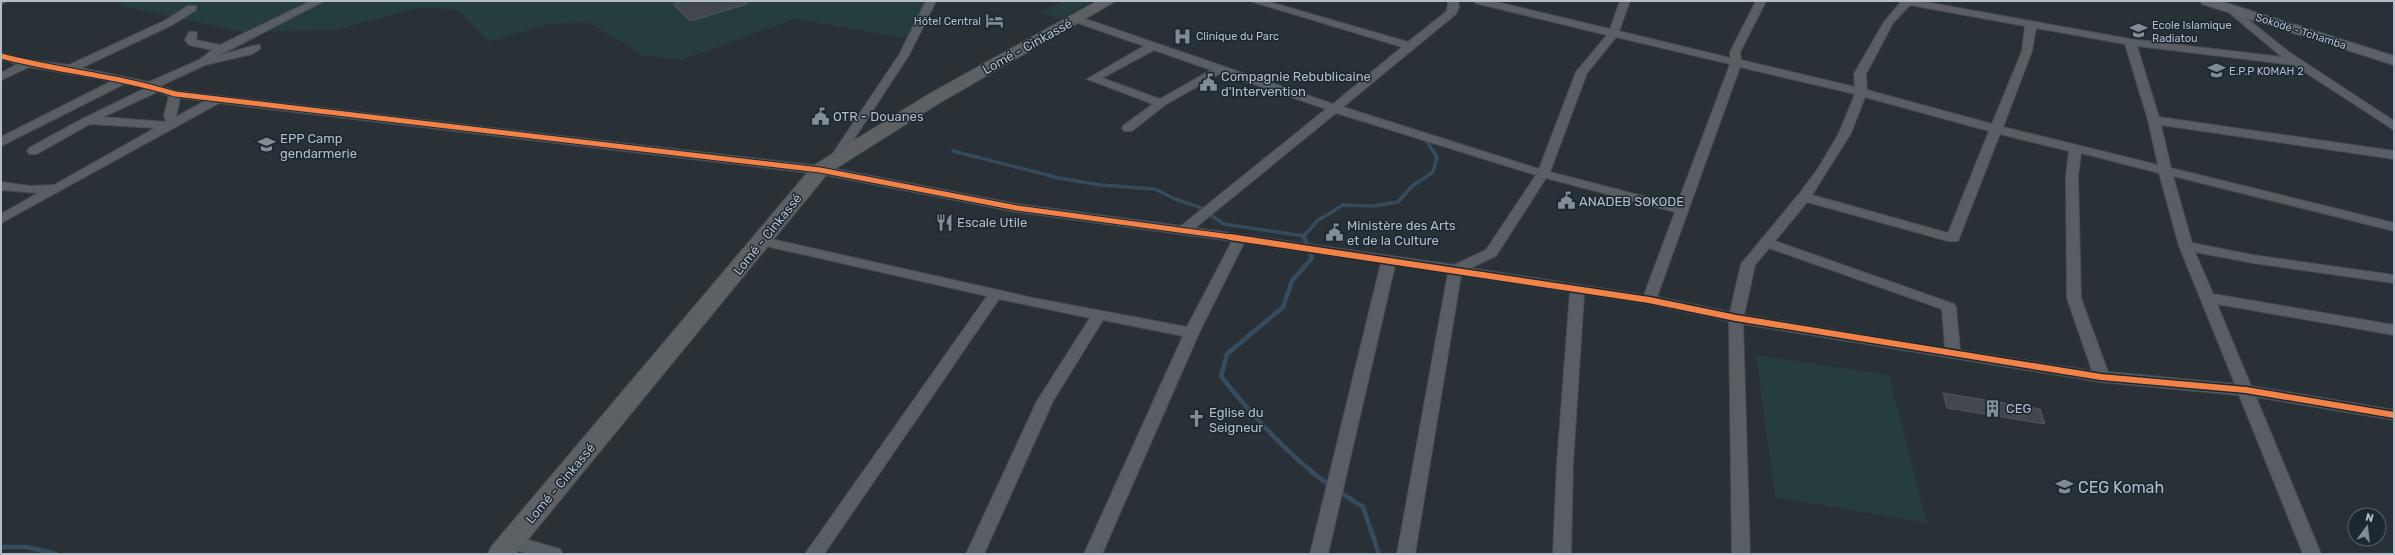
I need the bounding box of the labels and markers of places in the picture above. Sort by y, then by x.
hotel icon: Hôtel Central [984,11,1004,31]
place label: Hôtel Central [914,15,981,28]
place label: Ecole Islamique Radiatou [2152,19,2232,45]
school or university icon: Ecole Islamique Radiatou [2129,21,2149,41]
hospital icon: Clinique du Parc [1173,26,1193,46]
place label: Clinique du Parc [1196,30,1279,43]
school or university icon: E.P.P KOMAH 2 [2206,61,2226,81]
place label: E.P.P KOMAH 2 [2229,65,2304,78]
place label: Compagnie Rebublicaine d'Intervention [1221,69,1371,99]
public building icon: Compagnie Rebublicaine d'Intervention [1198,73,1218,93]
public building icon: OTR - Douanes [810,106,830,126]
place label: OTR - Douanes [833,109,924,124]
place label: EPP Camp gendarmerie [280,131,357,162]
school or university icon: EPP Camp gendarmerie [257,135,277,155]
public building icon: ANADEB SOKODE [1556,191,1576,211]
place label: ANADEB SOKODE [1579,194,1684,209]
restaurant icon: Escale Utile [934,212,954,232]
place label: Escale Utile [957,215,1027,230]
place label: Ministère des Arts et de la Culture [1347,218,1456,248]
public building icon: Ministère des Arts et de la Culture [1324,222,1344,242]
building icon: CEG [1983,398,2003,418]
place label: CEG [2006,401,2031,416]
place label: Eglise du Seigneur [1209,405,1264,436]
church icon: Eglise du Seigneur [1186,409,1206,429]
school or university icon: CEG Komah [2055,477,2075,497]
place label: CEG Komah [2078,478,2164,497]

